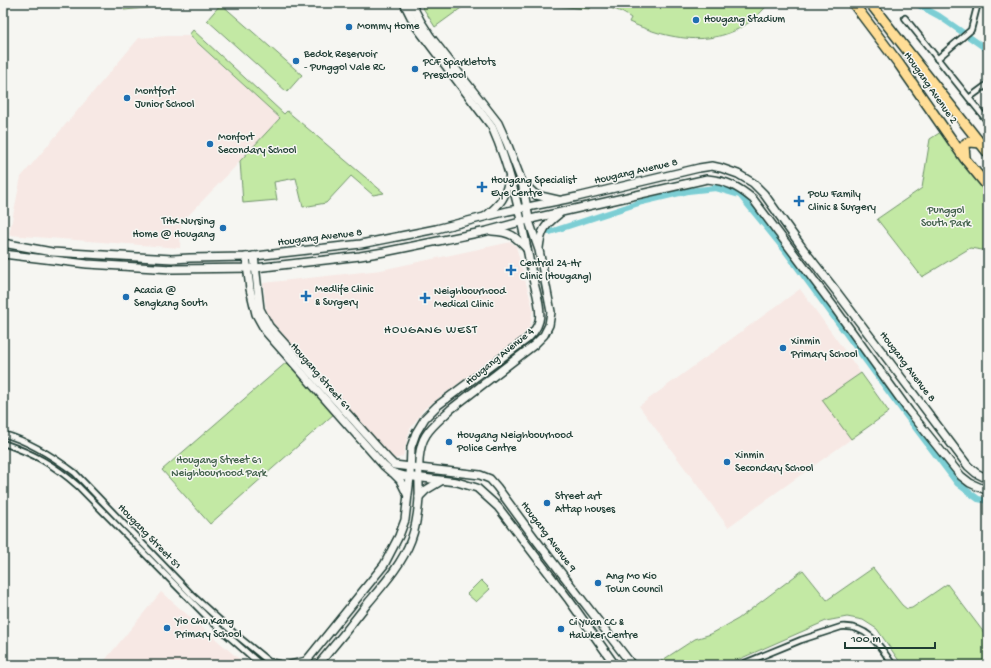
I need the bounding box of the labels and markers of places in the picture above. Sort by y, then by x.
place label: Hougang Stadium [704,14,785,26]
marker: Hougang Stadium [691,15,701,25]
place label: Mommy Home [357,21,420,33]
marker: Mommy Home [344,22,354,32]
place label: Bedok Reservoir - Punggol Vale RC [303,49,385,74]
marker: Bedok Reservoir - Punggol Vale RC [291,56,301,66]
place label: PCF Sparkletots Preschool [422,57,496,82]
marker: PCF Sparkletots Preschool [410,64,420,74]
place label: Montfort Junior School [135,85,195,111]
marker: Montfort Junior School [122,93,132,103]
place label: Monfort Secondary School [218,131,297,157]
marker: Monfort Secondary School [205,139,215,149]
place label: Hougang Specialist Eye Centre [491,175,578,200]
marker: Hougang Specialist Eye Centre [476,181,488,193]
place label: Pow Family Clinic & Surgery [807,189,876,214]
marker: Pow Family Clinic & Surgery [793,195,805,207]
place label: THK Nursing Home @ Hougang [132,216,215,241]
marker: THK Nursing Home @ Hougang [218,223,228,233]
place label: Central 24-Hr Clinic (Hougang) [520,258,592,283]
marker: Central 24-Hr Clinic (Hougang) [505,264,517,276]
place label: Medlife Clinic & Surgery [315,283,375,309]
place label: Acacia @ Sengkang South [134,285,208,310]
place label: Neighbourhood Medical Clinic [434,286,507,311]
marker: Medlife Clinic & Surgery [300,290,312,302]
marker: Acacia @ Sengkang South [121,292,131,302]
marker: Neighbourhood Medical Clinic [419,292,431,304]
place label: Xinmin Primary School [790,336,858,361]
marker: Xinmin Primary School [778,343,788,353]
place label: Hougang Neighbourhood Police Centre [456,430,574,455]
marker: Hougang Neighbourhood Police Centre [444,437,454,447]
place label: Xinmin Secondary School [734,450,814,475]
marker: Xinmin Secondary School [722,457,732,467]
place label: Street art Attap houses [555,491,616,516]
marker: Street art Attap houses [542,498,552,508]
place label: Ang Mo Kio Town Council [605,571,663,596]
marker: Ang Mo Kio Town Council [593,578,603,588]
place label: Yio Chu Kang Primary School [174,616,242,641]
place label: Ci Yuan CC & Hawker Centre [569,617,638,642]
marker: Yio Chu Kang Primary School [162,623,172,633]
marker: Ci Yuan CC & Hawker Centre [556,624,566,634]

